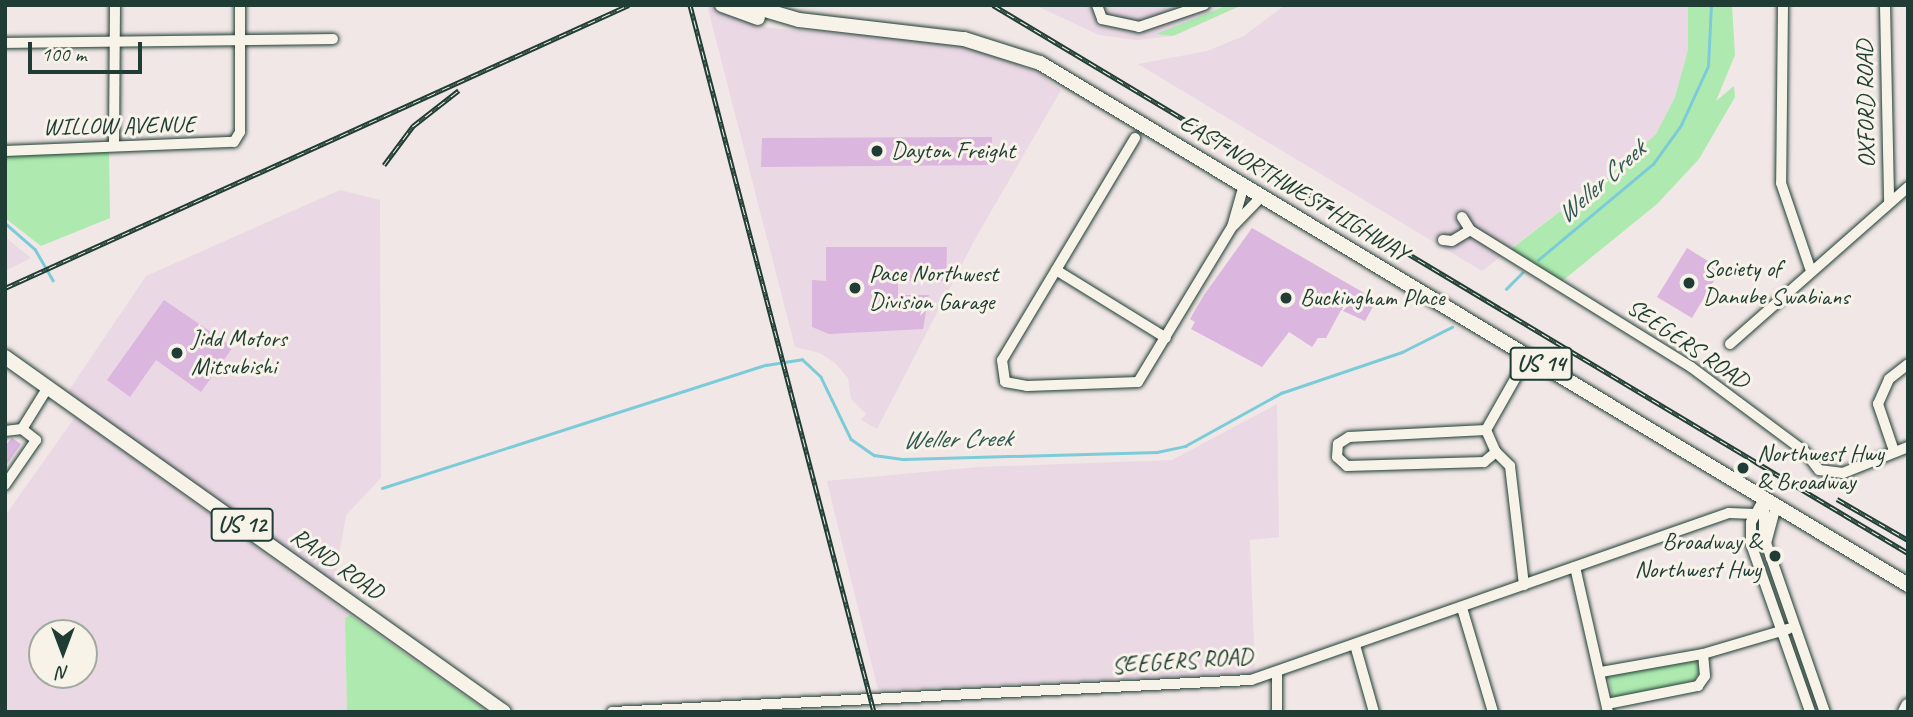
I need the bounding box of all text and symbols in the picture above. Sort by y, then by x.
scale bar [32,28,145,72]
street label: OXFORD ROAD [1850,40,1882,168]
text: 100 m [41,41,86,67]
street label: EAST NORTHWEST HIGHWAY [1174,108,1414,268]
street label: WILLOW AVENUE [42,110,196,142]
water label: Weller Creek [1550,134,1652,230]
place label: Dayton Freight [891,137,1015,165]
marker: Dayton Freight [869,143,885,159]
place label: Society of Danube Swabians [1703,255,1849,311]
place label: Pace Northwest Division Garage [869,260,998,316]
marker: Society of Danube Swabians [1681,275,1697,291]
marker: Pace Northwest Division Garage [847,280,863,296]
place label: Buckingham Place [1300,284,1445,312]
marker: Buckingham Place [1278,290,1294,306]
street label: SEEGERS ROAD [1621,292,1755,396]
place label: Jidd Motors Mitsubishi [191,325,287,381]
road number: US 14 [1510,344,1572,384]
marker: Jidd Motors Mitsubishi [169,345,185,361]
water label: Weller Creek [902,422,1012,456]
place label: Northwest Hwy & Broadway [1757,440,1884,496]
marker: Northwest Hwy & Broadway [1735,460,1751,476]
road number: US 12 [210,505,274,544]
street label: RAND ROAD [285,521,389,607]
place label: Broadway & Northwest Hwy [1634,528,1761,584]
marker: Broadway & Northwest Hwy [1767,548,1783,564]
north arrow [28,619,98,689]
street label: SEEGERS ROAD [1110,642,1254,680]
text: N [57,661,69,685]

